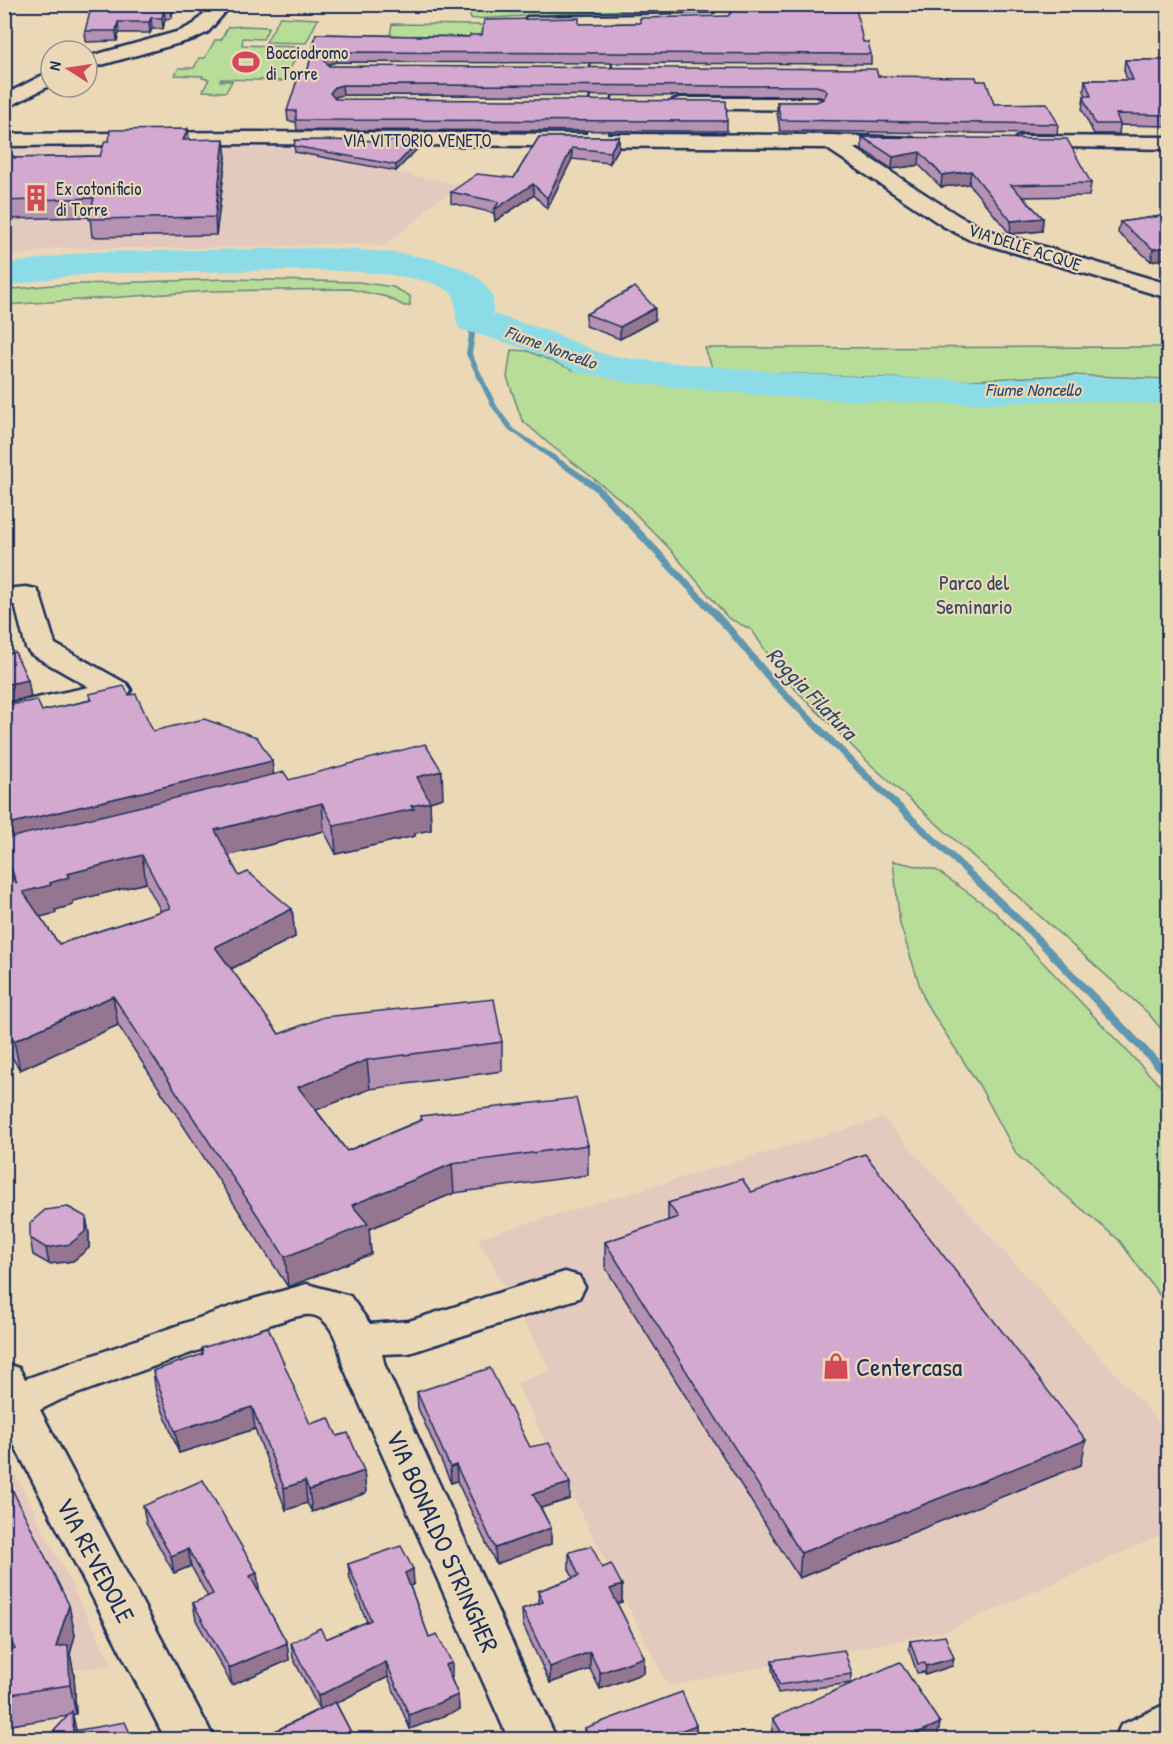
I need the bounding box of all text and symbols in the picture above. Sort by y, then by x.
north arrow [39,39,99,99]
place label: Bocciodromo di Torre [266,40,348,86]
sports icon: Bocciodromo di Torre [231,47,261,77]
text: N [43,59,66,72]
street label: VIA VITTORIO VENETO [342,128,492,153]
place label: Ex cotonificio di Torre [56,176,141,222]
building icon: Ex cotonificio di Torre [21,183,51,213]
street label: VIA DELLE ACQUE [965,217,1085,277]
water label: Fiume Noncello [502,319,602,376]
water label: Fiume Noncello [985,377,1083,402]
park label: Parco del Seminario [936,568,1012,621]
water label: Roggia Filatura [760,640,865,748]
place label: Centercasa [856,1349,962,1384]
shop icon: Centercasa [821,1351,851,1381]
street label: VIA BONALDO STRINGHER [378,1424,508,1658]
street label: VIA REVEDOLE [48,1491,144,1629]

